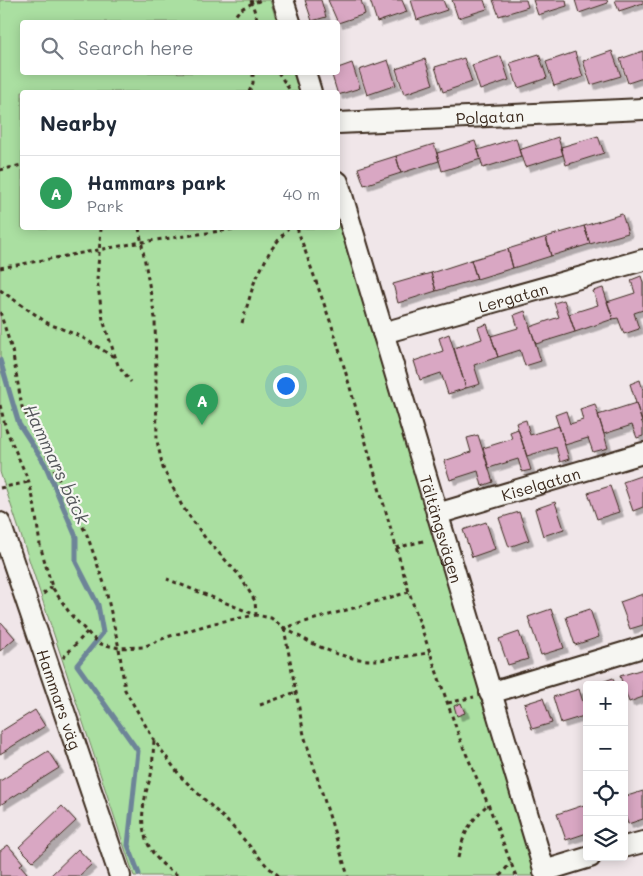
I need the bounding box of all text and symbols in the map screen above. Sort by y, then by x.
search box [20,20,340,75]
icon: search [38,34,66,62]
text: Search here [78,35,194,60]
street label: Polgatan [455,104,525,128]
text: Nearby [40,109,117,136]
text: Hammars park [87,170,226,195]
text: A [50,183,62,204]
text: 40 m [283,183,320,204]
text: Park [87,195,123,216]
street label: Lergatan [476,277,550,316]
your location [273,373,299,399]
pin: A [186,384,218,425]
water label: Hammars bäck [19,400,96,529]
street label: Kiselgatan [499,462,583,505]
street label: Tältängsvägen [416,472,468,585]
street label: Hammars väg [33,646,87,752]
map controls [583,681,628,861]
button: + [583,681,628,726]
button: − [583,726,628,771]
button: locate [583,771,628,816]
button: layers [583,816,628,861]

